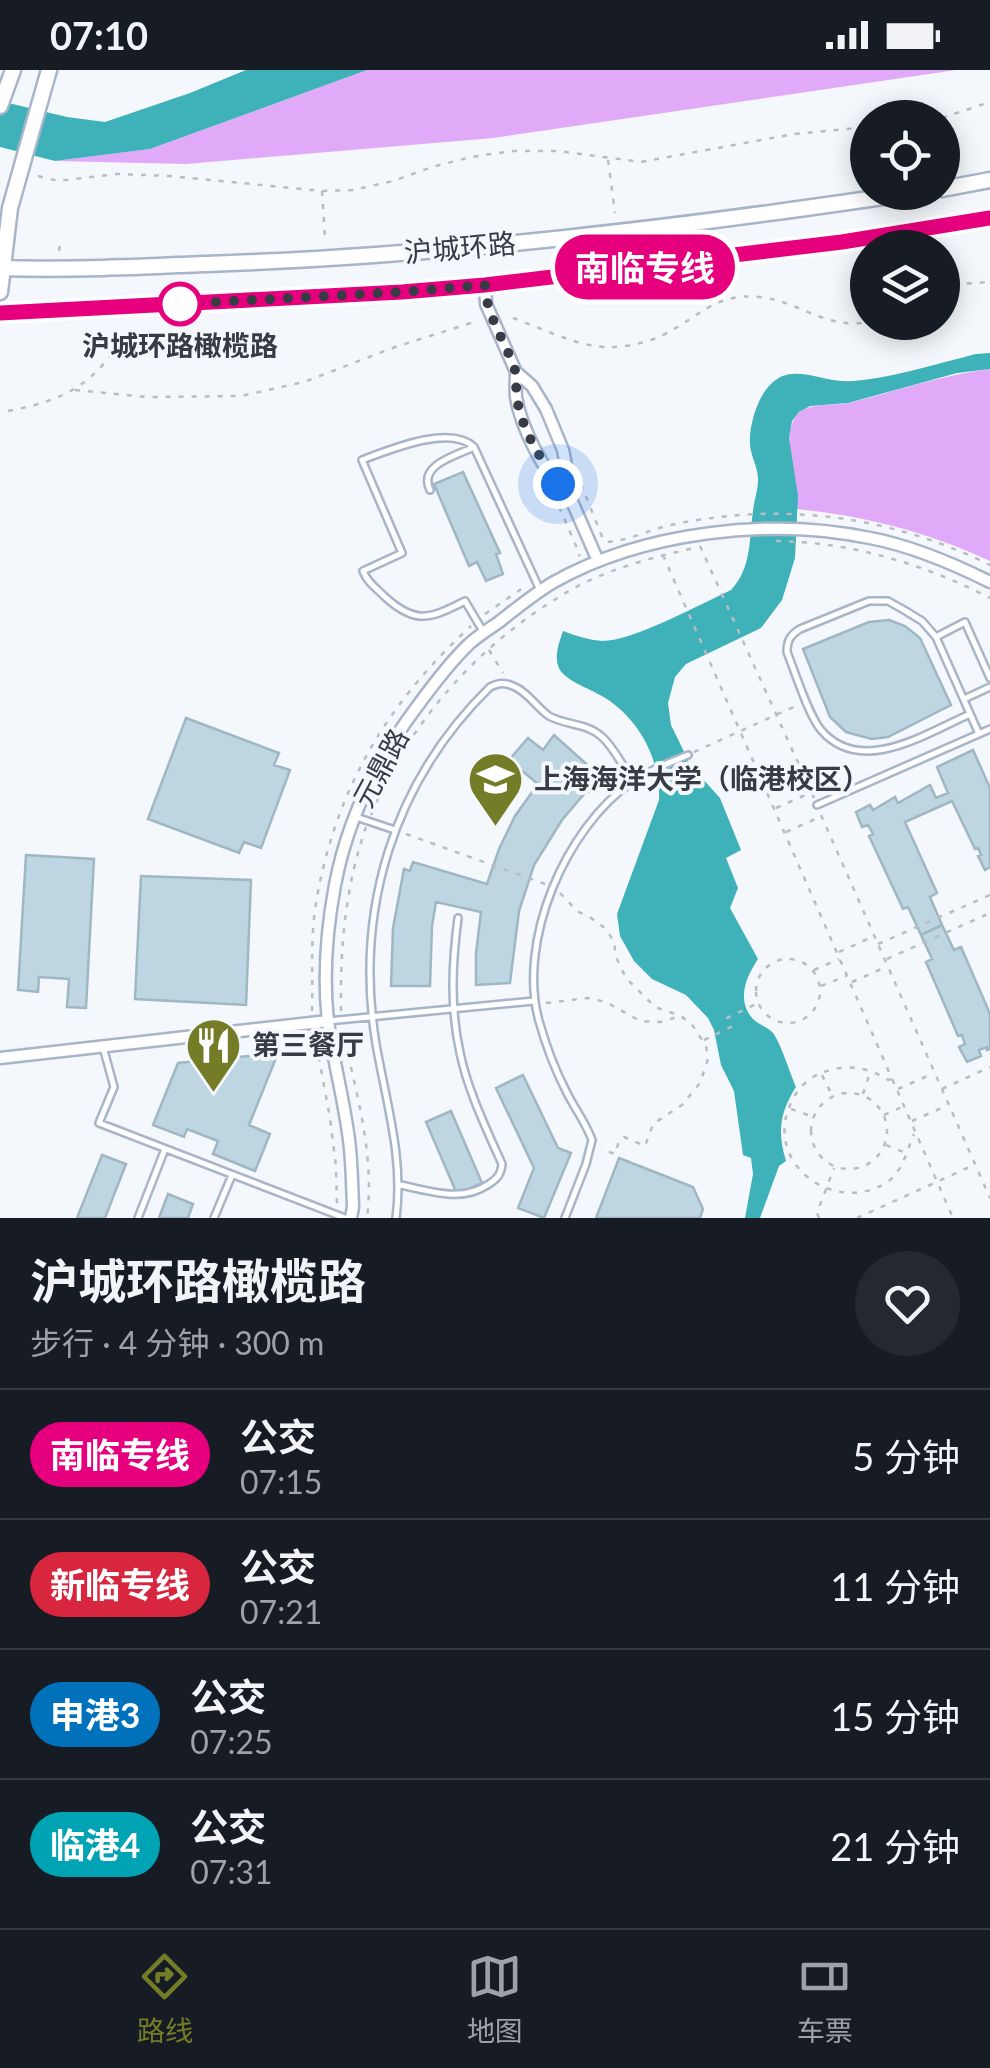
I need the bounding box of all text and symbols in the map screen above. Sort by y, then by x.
text: 07:10 [50,12,148,58]
map controls [850,100,960,340]
button: locate [850,100,960,210]
street label: 沪城环路 [403,225,517,269]
button: layers [850,230,960,340]
line badge: 南临专线 [575,234,715,300]
text: 南临专线 [575,246,715,288]
marker: 沪城环路橄榄路 [159,283,201,325]
place label: 沪城环路橄榄路 [82,328,278,362]
your location [533,459,583,509]
street label: 元鼎路 [345,722,415,813]
school or university icon: 上海海洋大学（临港校区） [465,749,525,828]
place label: 上海海洋大学（临港校区） [534,761,870,795]
restaurant icon: 第三餐厅 [183,1015,243,1094]
place label: 第三餐厅 [252,1027,364,1061]
button: heart [855,1251,960,1356]
text: 沪城环路橄榄路 [30,1252,366,1309]
text: 步行 · 4 分钟 · 300 m [30,1323,324,1362]
text: 公交 [240,1413,316,1459]
text: 南临专线 [50,1433,190,1475]
text: 5 分钟 [852,1433,960,1479]
text: 07:15 [240,1462,322,1501]
text: 公交 [240,1543,316,1589]
text: 新临专线 [50,1563,190,1605]
text: 11 分钟 [830,1563,960,1609]
text: 07:21 [240,1592,322,1631]
text: 公交 [190,1673,266,1719]
text: 申港3 [50,1693,140,1735]
text: 15 分钟 [830,1693,960,1739]
text: 07:25 [190,1722,273,1761]
text: 公交 [190,1803,266,1849]
text: 临港4 [50,1823,140,1865]
text: 21 分钟 [830,1823,960,1869]
text: 07:31 [190,1852,273,1891]
tab: 路线 [137,1949,193,2049]
tab: 地图 [467,1949,523,2049]
tab: 车票 [797,1949,853,2049]

